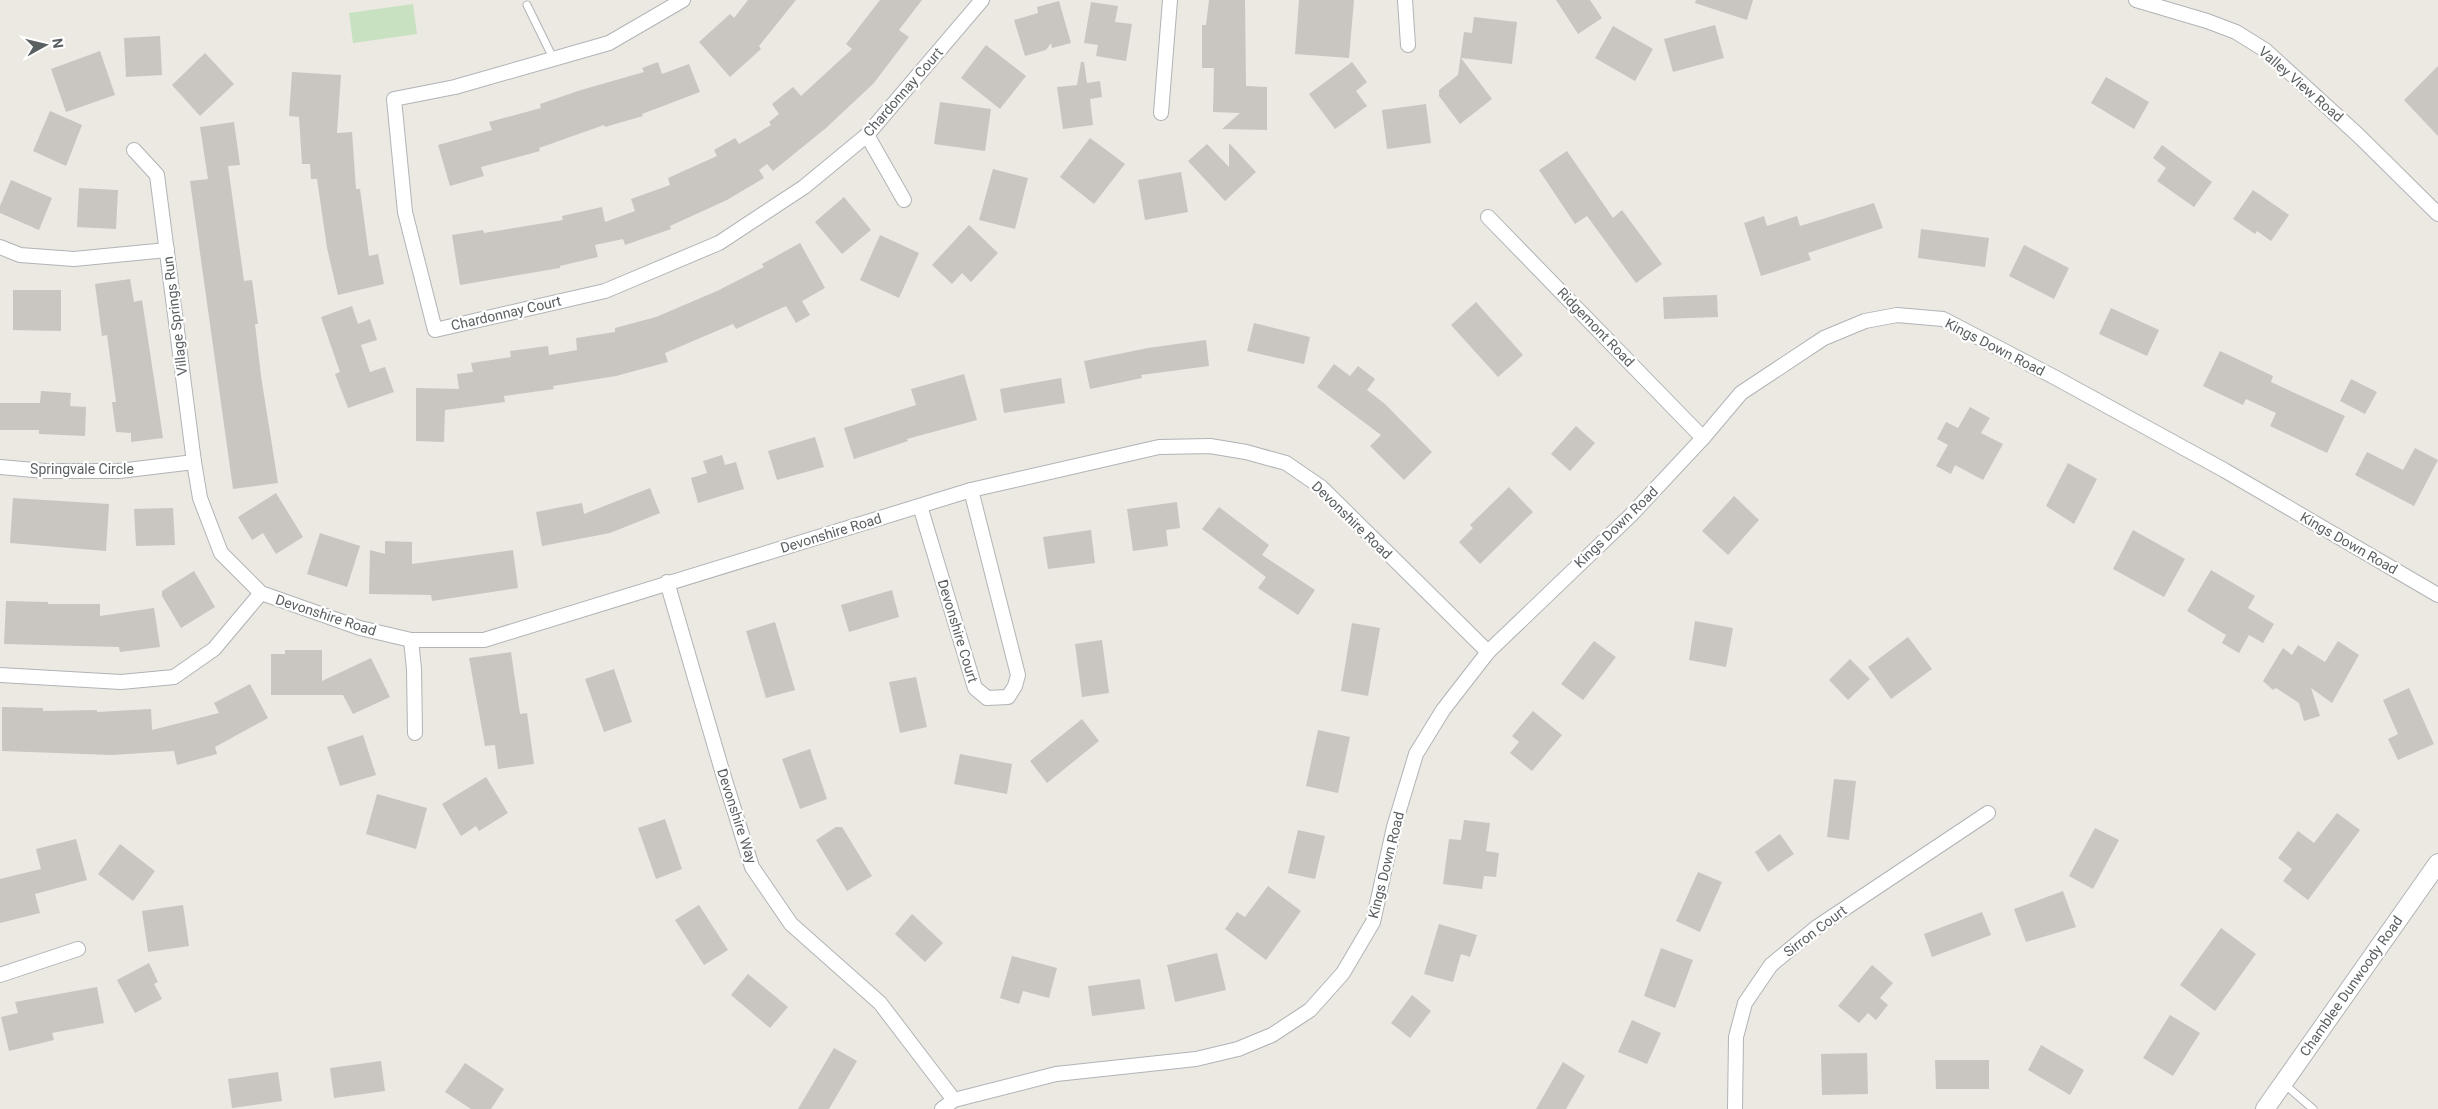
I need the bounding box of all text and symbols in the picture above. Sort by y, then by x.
north arrow [20,20,70,70]
text: N [49,37,66,49]
street label: Valley View Road [2256,43,2346,125]
street label: Chardonnay Court [860,44,946,140]
street label: Village Springs Run [160,255,190,377]
street label: Ridgemont Road [1554,284,1638,370]
street label: Chardonnay Court [449,292,563,333]
street label: Kings Down Road [1943,315,2047,379]
street label: Springvale Circle [30,461,134,477]
street label: Devonshire Road [1309,478,1395,562]
street label: Kings Down Road [1571,483,1661,571]
street label: Kings Down Road [2298,509,2400,577]
street label: Devonshire Road [779,510,883,556]
street label: Devonshire Court [935,577,981,685]
street label: Devonshire Road [274,591,378,639]
street label: Devonshire Way [714,766,760,866]
street label: Kings Down Road [1365,810,1407,920]
street label: Sirron Court [1780,902,1850,960]
street label: Chamblee Dunwoody Road [2296,913,2406,1059]

